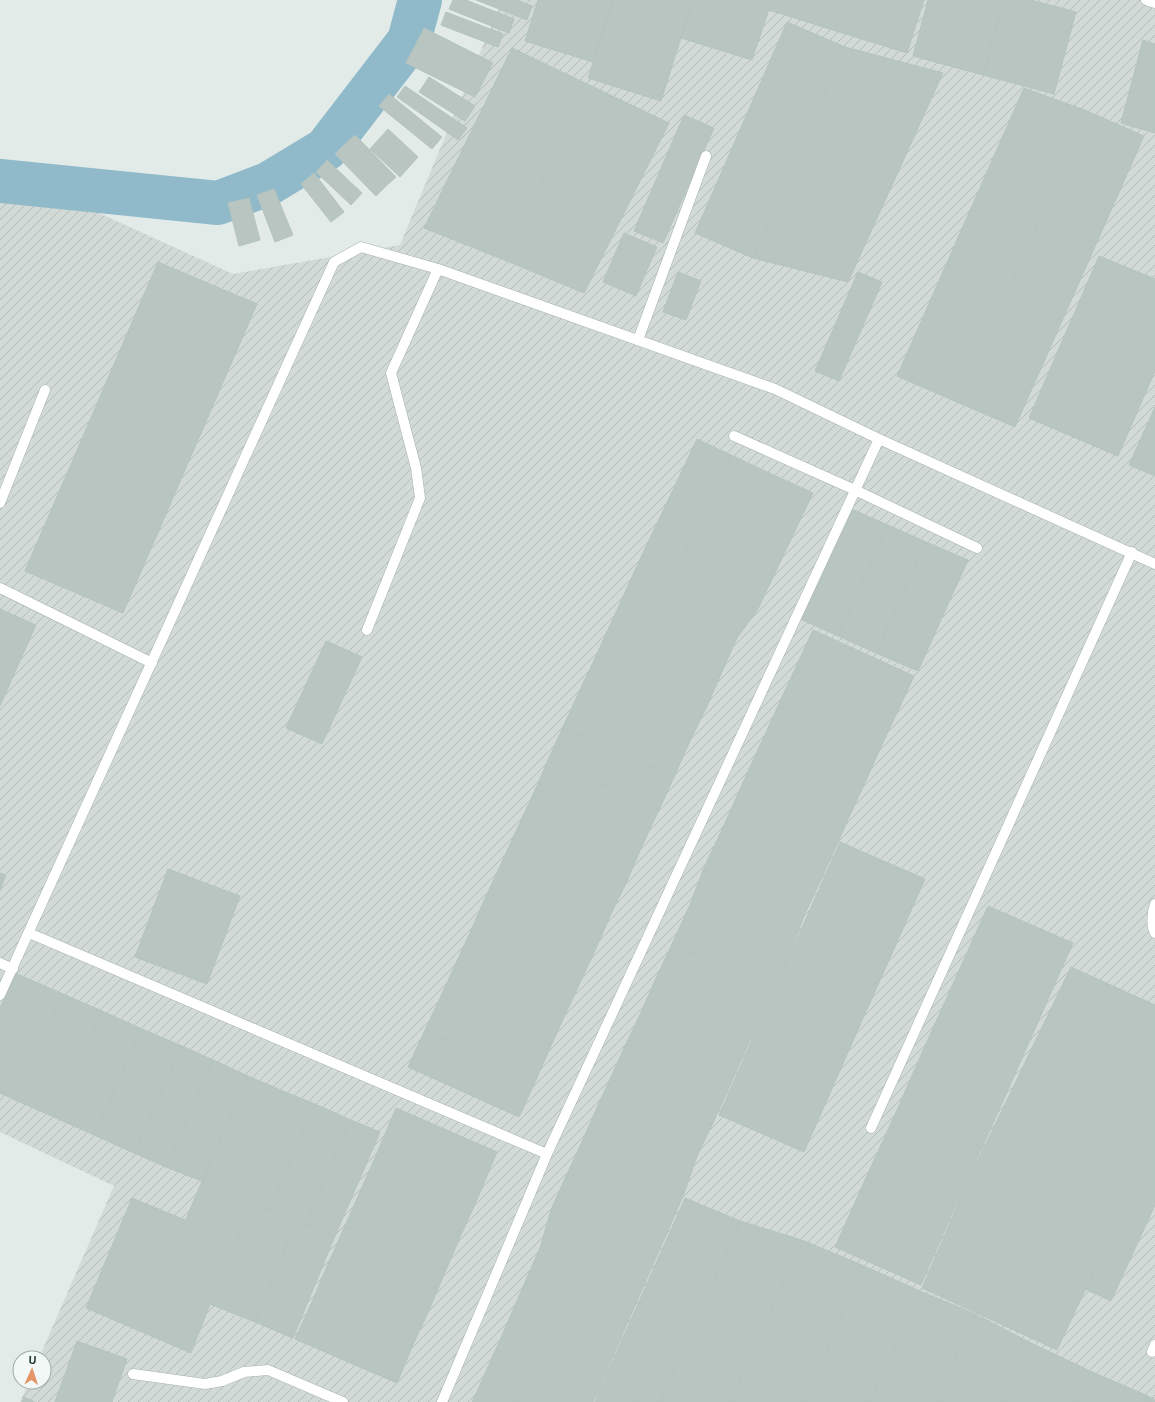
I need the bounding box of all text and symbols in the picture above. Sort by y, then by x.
north arrow [12,1350,52,1390]
text: U [28,1354,37,1366]

